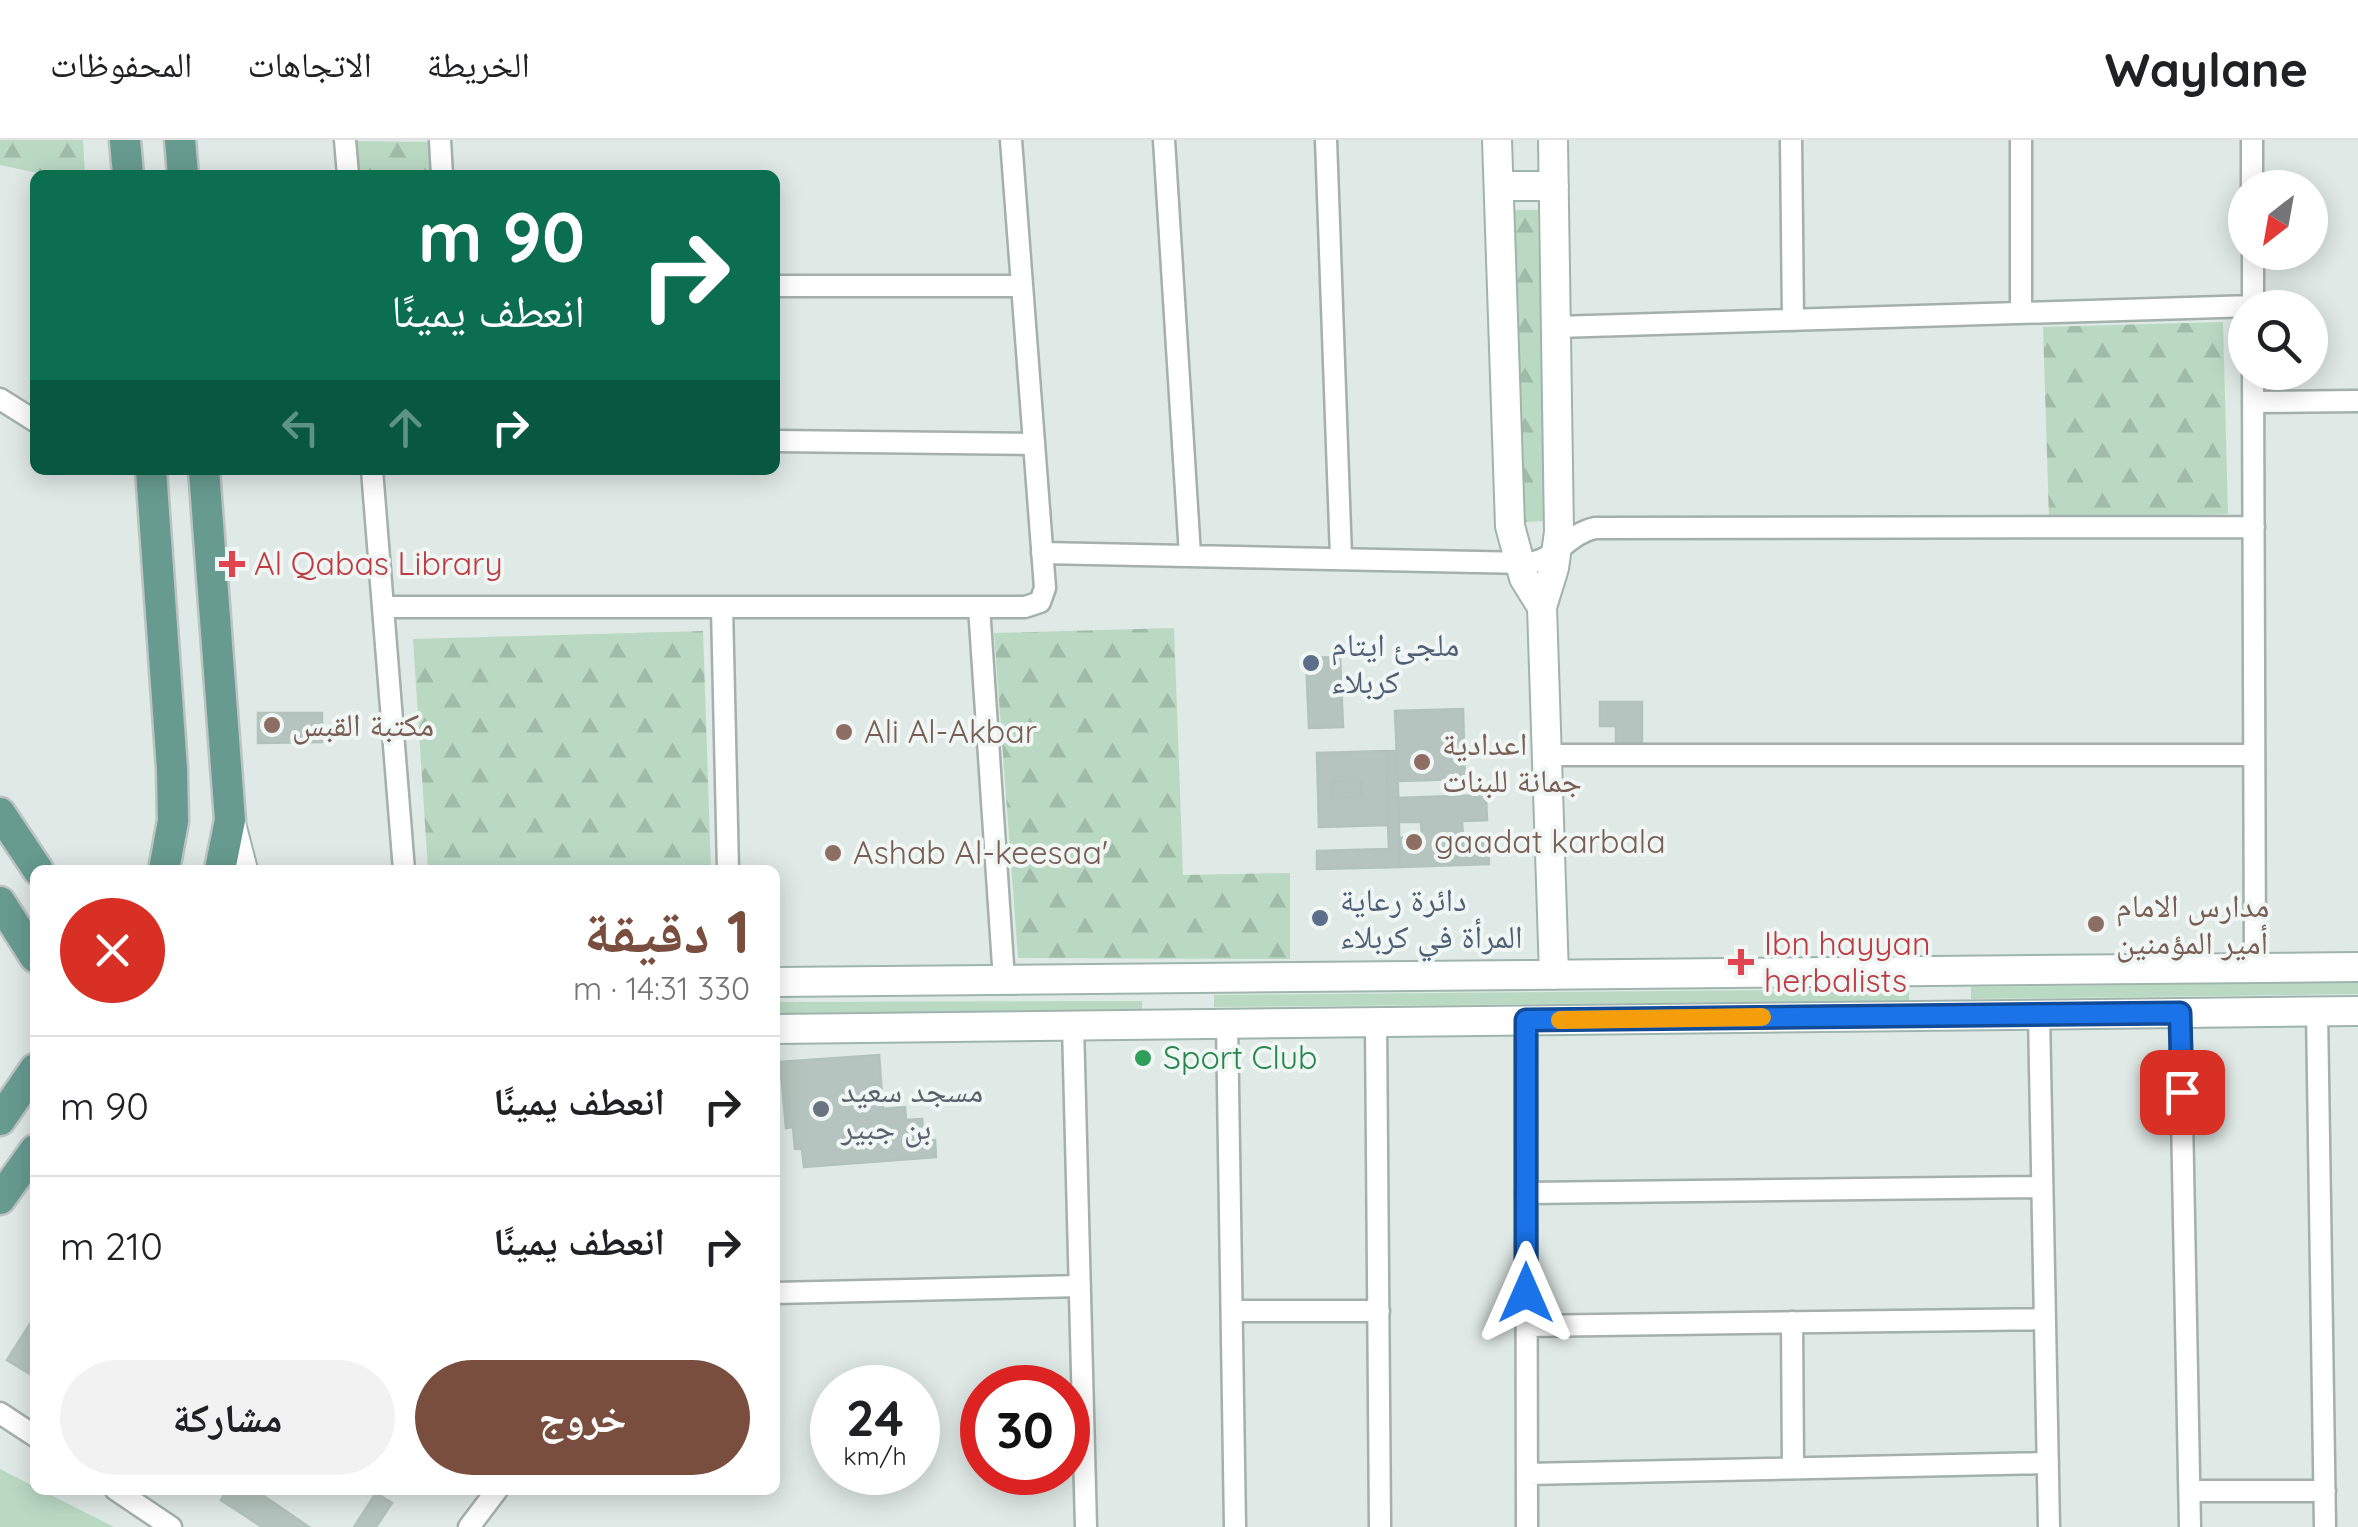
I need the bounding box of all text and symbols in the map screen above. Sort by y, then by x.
text: Waylane [2105,39,2308,99]
text: المحفوظات [50,42,192,86]
text: الاتجاهات [247,42,372,86]
text: الخريطة [427,42,530,86]
north arrow [2228,170,2328,270]
map controls [2228,170,2328,390]
text: 90 m [418,192,585,280]
icon: right [620,210,750,340]
text: انعطف يمينًا [391,282,585,338]
button: search [2228,290,2328,390]
icon: left [273,400,328,455]
icon: ahead [378,400,433,455]
icon: right [483,400,538,455]
place label: Al Qabas Library [254,543,503,583]
marker: Al Qabas Library [219,551,245,577]
place label: ملجئ ايتام كربلاء [1331,624,1459,701]
marker: ملجئ ايتام كربلاء [1300,652,1322,674]
place label: مكتبة القبس [292,704,434,745]
place label: Ali Al-Akbar [864,711,1037,751]
marker: مكتبة القبس [261,714,283,736]
marker: Ali Al-Akbar [833,721,855,743]
place label: اعدادية جمانة للبنات [1442,723,1582,800]
marker: اعدادية جمانة للبنات [1411,751,1433,773]
place label: gaadat karbala [1434,821,1666,861]
marker: gaadat karbala [1403,831,1425,853]
place label: Ashab Al-keesaa' [853,832,1108,872]
marker: Ashab Al-keesaa' [822,842,844,864]
place label: دائرة رعاية المرأة في كربلاء [1340,879,1523,962]
place label: مدارس الامام أمير المؤمنين [2116,885,2269,963]
text: 1 دقيقة [584,893,750,968]
button: close [60,898,165,1003]
marker: دائرة رعاية المرأة في كربلاء [1309,907,1331,929]
marker: مدارس الامام أمير المؤمنين [2085,913,2107,935]
place label: Ibn hayyan herbalists [1764,923,1930,1000]
marker: Ibn hayyan herbalists [1728,949,1754,975]
text: 330 m · 14:31 [573,968,750,1008]
place label: Sport Club [1163,1037,1317,1077]
marker: Sport Club [1132,1047,1154,1069]
pin [2140,1050,2225,1135]
icon: arrive [2155,1065,2210,1120]
place label: مسجد سعيد بن جبير [840,1070,983,1148]
text: انعطف يمينًا [493,1077,665,1125]
icon: right [695,1079,750,1134]
text: 90 m [60,1082,149,1130]
marker: مسجد سعيد بن جبير [810,1098,832,1120]
text: انعطف يمينًا [493,1217,665,1265]
icon: right [695,1219,750,1274]
text: 210 m [60,1222,163,1270]
position arrow [1474,1241,1578,1345]
button: مشاركة [60,1360,395,1475]
button: خروج [415,1360,750,1475]
speed limit sign: 30 [960,1365,1090,1495]
text: 24 [846,1386,904,1449]
text: km/h [843,1440,907,1471]

